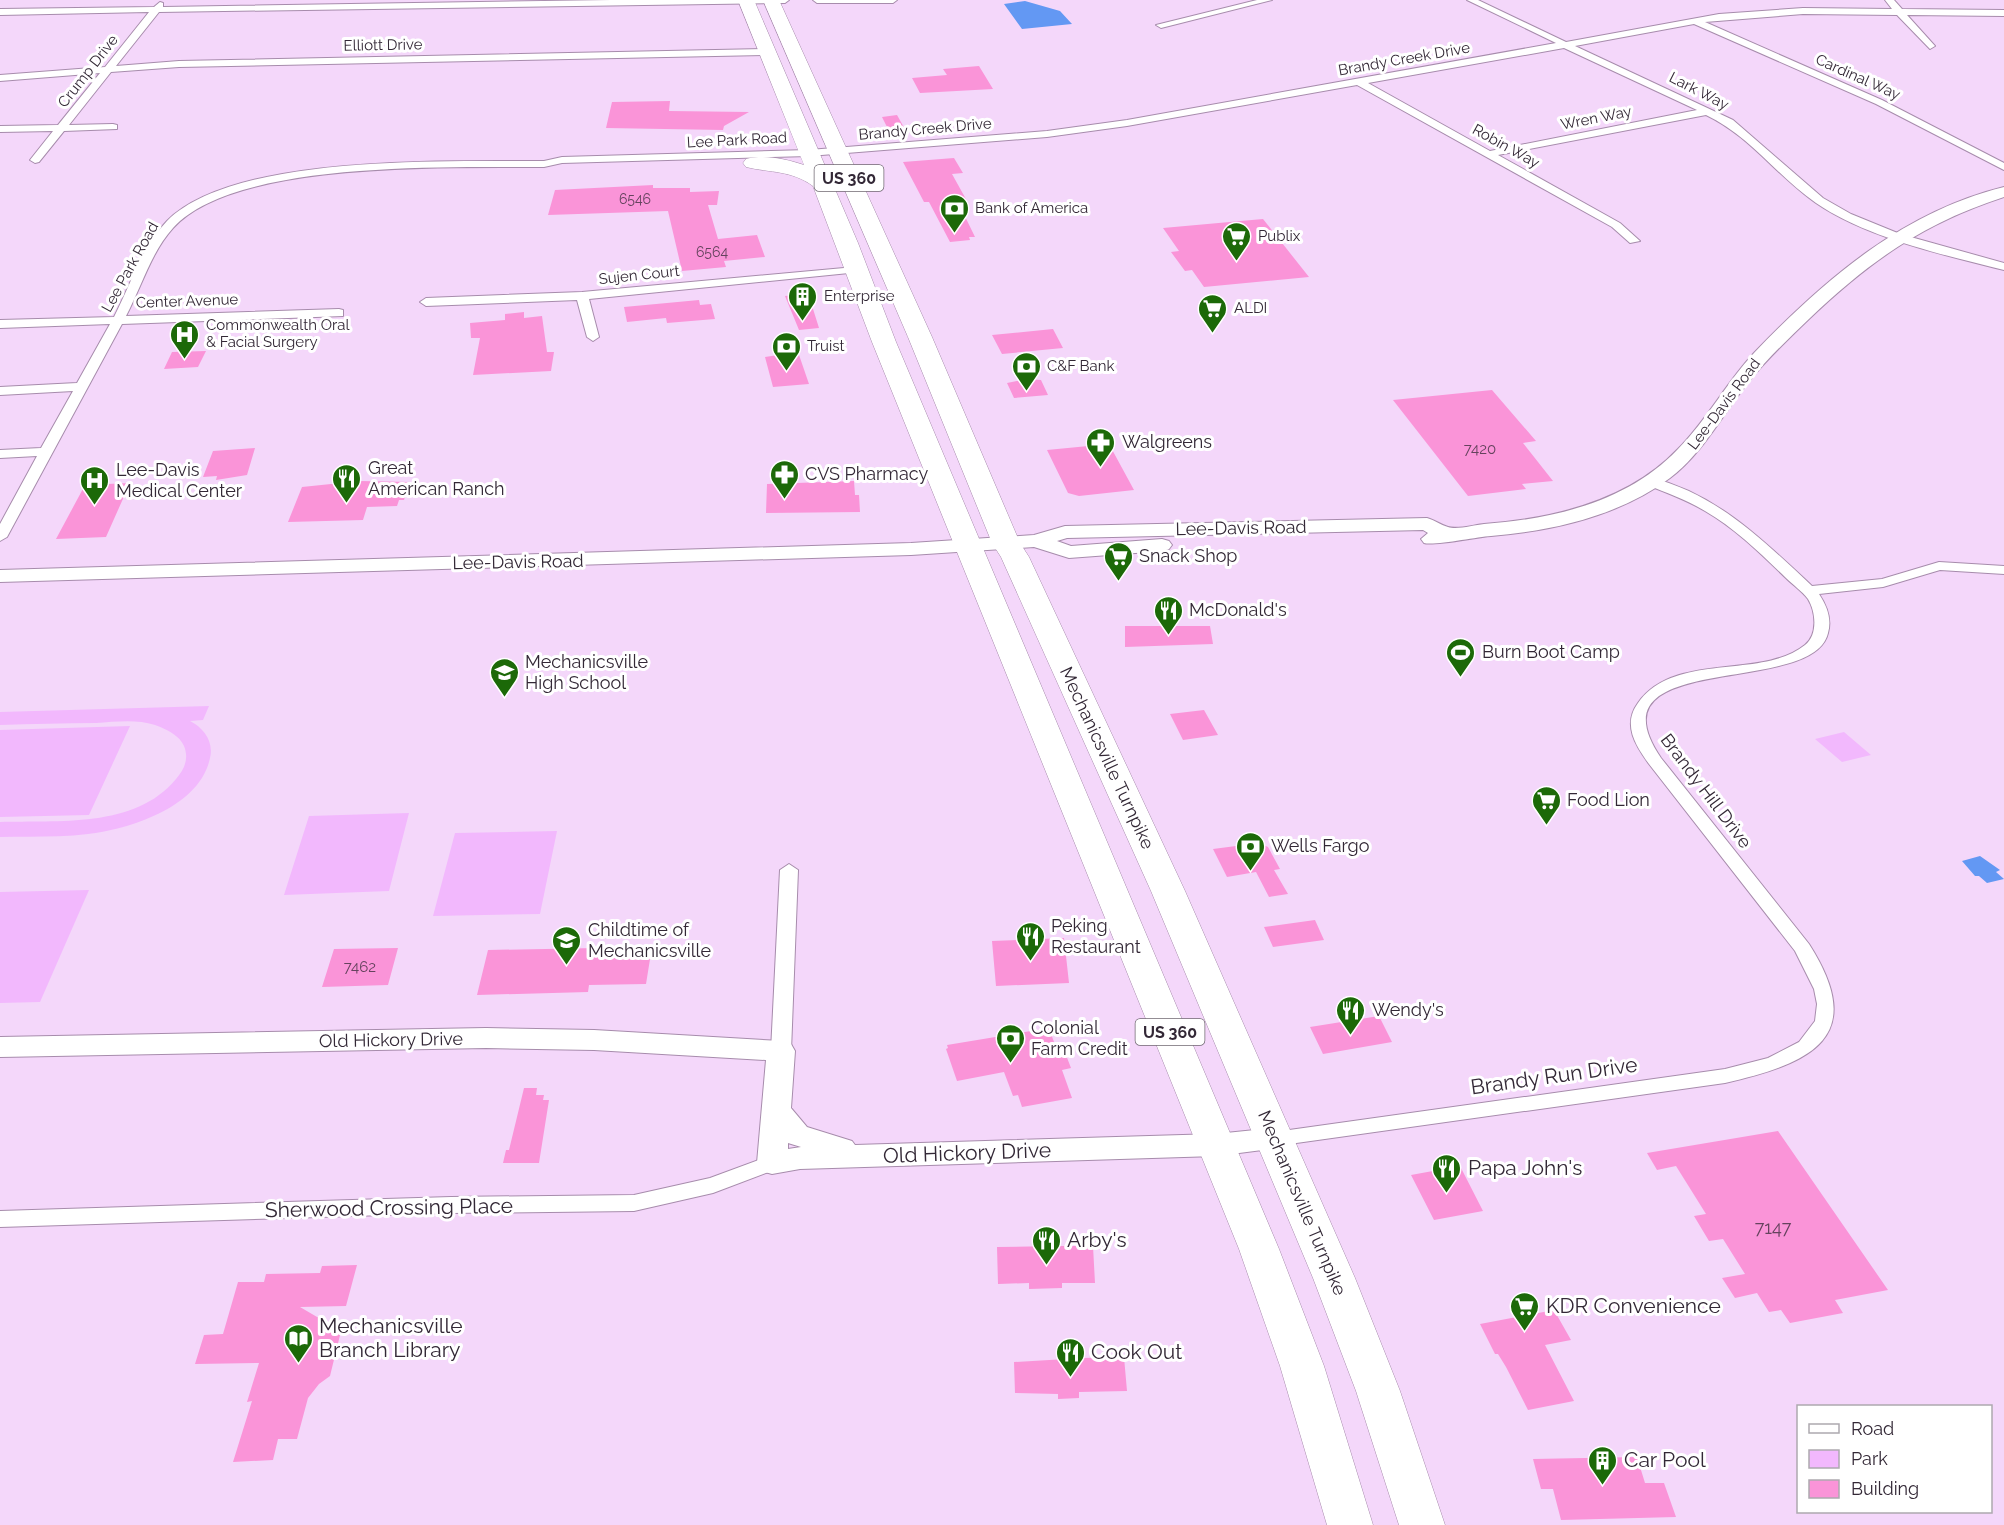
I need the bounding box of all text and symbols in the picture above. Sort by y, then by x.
street label: Crump Drive [54,31,122,111]
street label: Elliott Drive [343,35,423,55]
street label: Brandy Creek Drive [1337,39,1471,79]
street label: Cardinal Way [1813,50,1903,104]
street label: Lark Way [1666,68,1732,114]
street label: Wren Way [1559,102,1633,134]
street label: Brandy Creek Drive [858,114,992,144]
street label: Robin Way [1469,120,1543,172]
street label: Lee Park Road [686,128,788,152]
road number: US 360 [814,165,884,191]
house number: 6546 [619,191,651,207]
bank icon: Bank of America [938,192,970,234]
place label: Bank of America [975,199,1088,217]
street label: Lee Park Road [98,219,162,315]
supermarket icon: Publix [1221,220,1253,262]
place label: Publix [1258,227,1301,245]
house number: 6564 [696,244,728,260]
street label: Sujen Court [598,262,680,288]
building icon: Enterprise [787,280,819,322]
place label: Enterprise [824,287,895,305]
street label: Center Avenue [136,290,239,312]
supermarket icon: ALDI [1197,292,1229,334]
place label: ALDI [1234,299,1267,317]
place label: Commonwealth Oral & Facial Surgery [206,316,350,351]
hospital icon: Commonwealth Oral & Facial Surgery [169,318,201,360]
bank icon: Truist [770,330,802,372]
place label: Truist [807,337,845,355]
bank icon: C&F Bank [1010,350,1042,392]
street label: Lee-Davis Road [1684,355,1764,453]
place label: C&F Bank [1047,357,1115,375]
pharmacy icon: Walgreens [1085,426,1117,468]
place label: Walgreens [1122,431,1212,452]
house number: 7420 [1464,440,1496,458]
place label: Great American Ranch [368,457,505,499]
pharmacy icon: CVS Pharmacy [768,458,800,500]
place label: Lee-Davis Medical Center [116,459,243,501]
restaurant icon: Great American Ranch [331,462,363,504]
place label: CVS Pharmacy [805,463,928,484]
hospital icon: Lee-Davis Medical Center [79,464,111,506]
street label: Lee-Davis Road [1175,516,1307,539]
supermarket icon: Snack Shop [1102,540,1134,582]
place label: Snack Shop [1139,545,1237,566]
street label: Lee-Davis Road [452,550,584,573]
restaurant icon: McDonald's [1152,594,1184,636]
place label: McDonald's [1189,599,1287,620]
sports icon: Burn Boot Camp [1445,636,1477,678]
place label: Burn Boot Camp [1482,641,1620,662]
place label: Mechanicsville High School [525,651,648,693]
school or university icon: Mechanicsville High School [488,656,520,698]
street label: Mechanicsville Turnpike [1056,663,1159,853]
street label: Brandy Hill Drive [1657,729,1756,852]
supermarket icon: Food Lion [1530,784,1562,826]
place label: Food Lion [1567,789,1650,810]
bank icon: Wells Fargo [1234,830,1266,872]
place label: Wells Fargo [1271,835,1370,856]
place label: Peking Restaurant [1051,915,1141,957]
place label: Childtime of Mechanicsville [588,919,711,961]
restaurant icon: Peking Restaurant [1014,920,1046,962]
school or university icon: Childtime of Mechanicsville [551,924,583,966]
house number: 7462 [344,958,376,976]
restaurant icon: Wendy's [1335,994,1367,1036]
place label: Wendy's [1372,999,1444,1020]
place label: Colonial Farm Credit [1031,1017,1128,1059]
road number: US 360 [1136,1019,1204,1045]
bank icon: Colonial Farm Credit [994,1022,1026,1064]
street label: Old Hickory Drive [319,1028,464,1051]
street label: Brandy Run Drive [1469,1051,1639,1100]
street label: Mechanicsville Turnpike [1254,1107,1351,1299]
street label: Old Hickory Drive [882,1137,1051,1168]
restaurant icon: Papa John's [1431,1152,1463,1194]
place label: Papa John's [1468,1155,1582,1180]
street label: Sherwood Crossing Place [265,1193,513,1222]
house number: 7147 [1755,1217,1792,1238]
restaurant icon: Arby's [1030,1224,1062,1266]
place label: Arby's [1067,1227,1127,1252]
supermarket icon: KDR Convenience [1509,1290,1541,1332]
place label: KDR Convenience [1546,1293,1721,1318]
place label: Mechanicsville Branch Library [319,1313,463,1362]
library icon: Mechanicsville Branch Library [282,1322,314,1364]
restaurant icon: Cook Out [1054,1336,1086,1378]
place label: Cook Out [1091,1339,1182,1364]
legend [1797,1405,1992,1513]
text: Road [1851,1418,1894,1439]
building icon: Car Pool [1587,1444,1619,1486]
place label: Car Pool [1624,1447,1706,1472]
text: Park [1851,1448,1888,1469]
text: Building [1851,1478,1919,1499]

